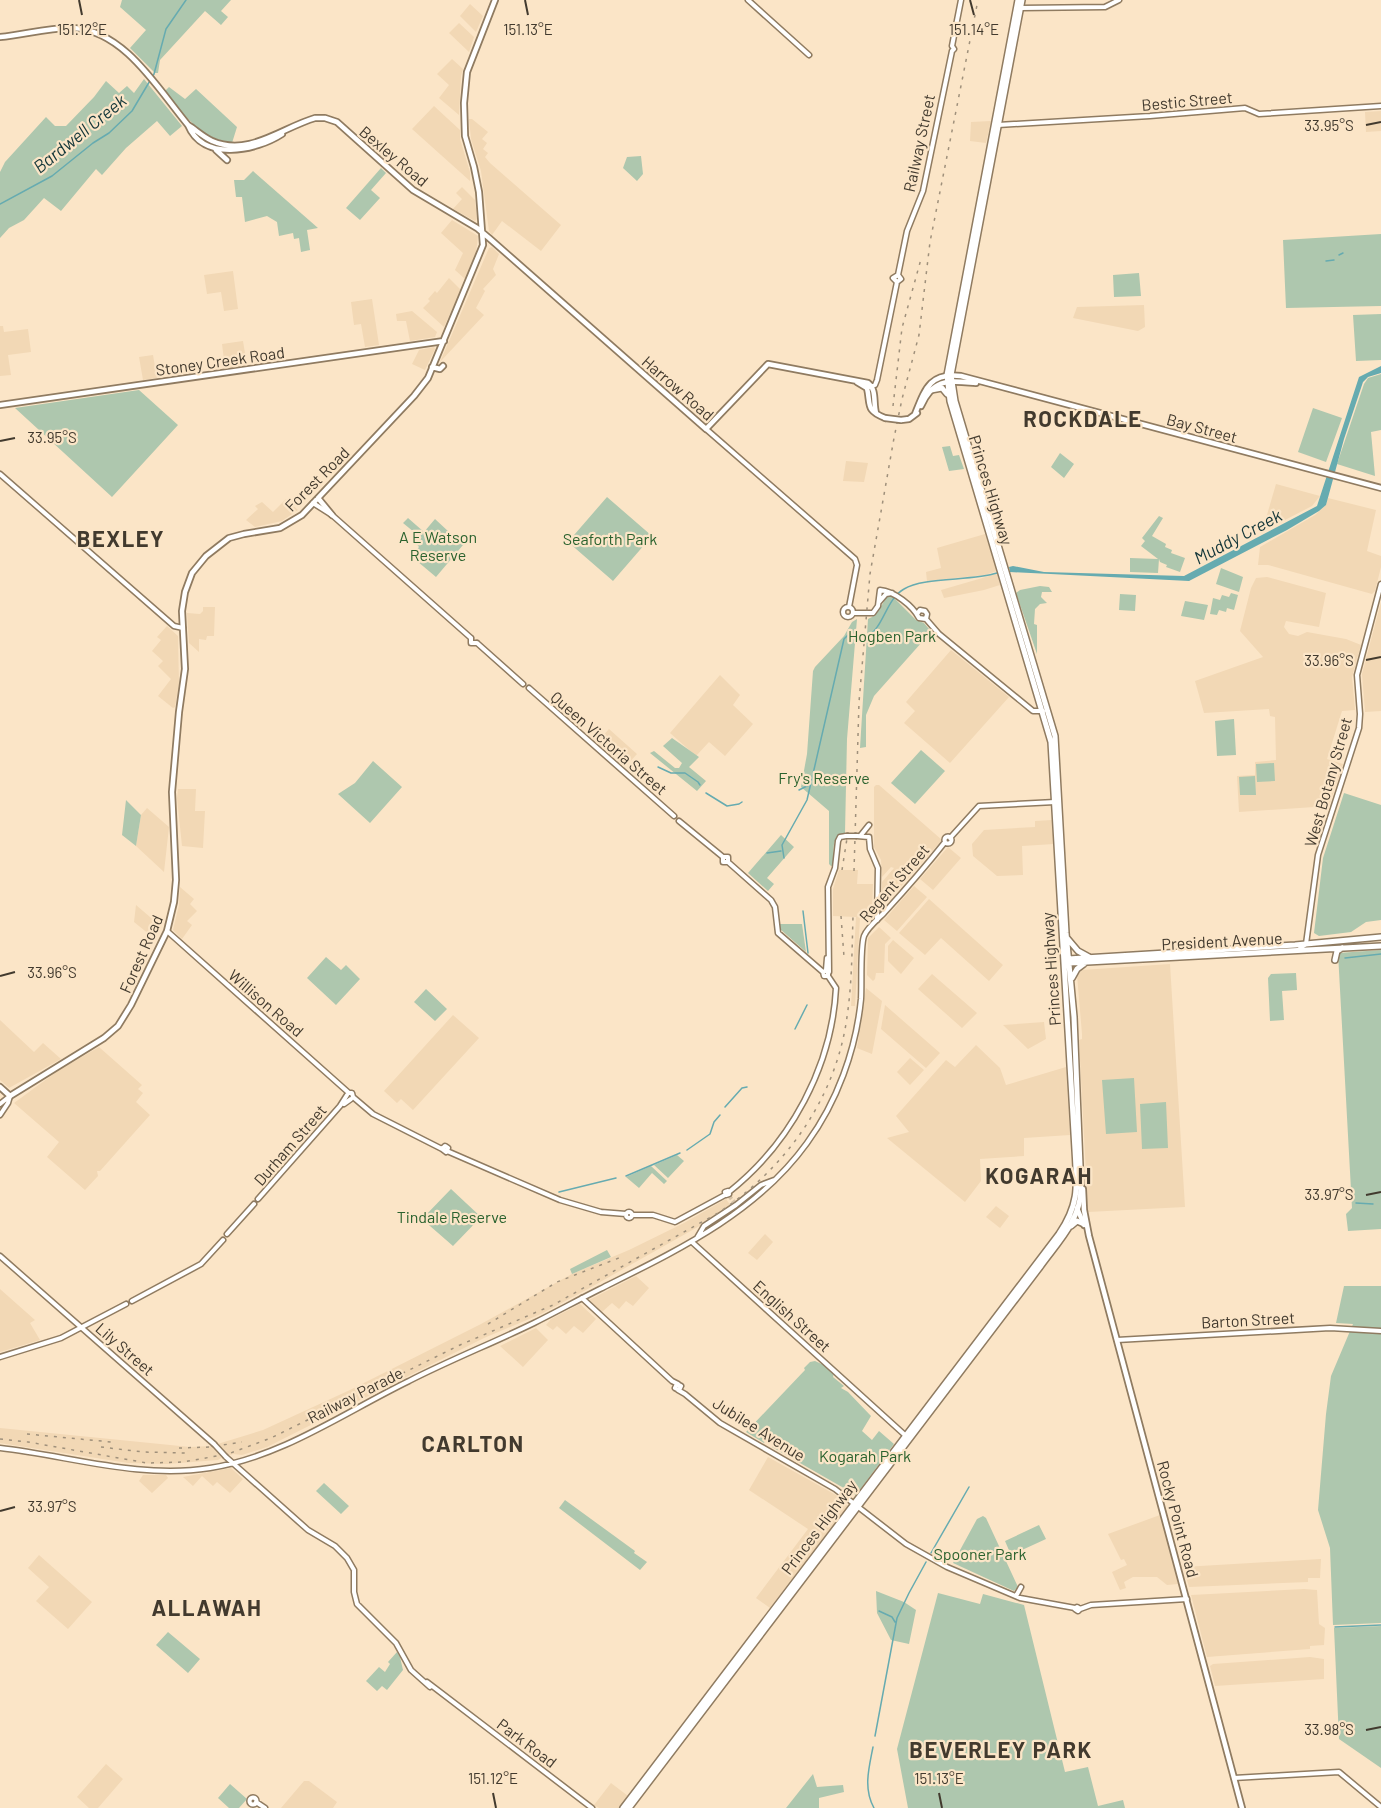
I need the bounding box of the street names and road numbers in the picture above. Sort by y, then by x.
street label: Bestic Street [1141,87,1233,114]
street label: Railway Street [899,92,938,194]
street label: Bexley Road [356,121,433,190]
street label: Stoney Creek Road [154,342,286,379]
street label: Harrow Road [639,351,718,424]
street label: Bay Street [1165,409,1239,446]
street label: Princes Highway [966,433,1017,548]
street label: Forest Road [280,442,353,515]
street label: Queen Victoria Street [547,687,671,798]
street label: West Botany Street [1300,715,1355,849]
street label: Regent Street [855,840,933,925]
street label: Princes Highway [1037,911,1064,1026]
street label: Forest Road [115,912,166,996]
street label: President Avenue [1161,928,1283,953]
street label: Willison Road [225,965,308,1040]
street label: Durham Street [249,1100,330,1189]
street label: English Street [750,1276,835,1355]
street label: Barton Street [1201,1308,1295,1331]
street label: Lily Street [92,1318,158,1379]
street label: Railway Parade [304,1362,406,1427]
street label: Jubilee Avenue [710,1393,809,1465]
street label: Rocky Point Road [1154,1458,1203,1579]
street label: Princes Highway [777,1475,861,1578]
street label: Park Road [494,1714,561,1771]

